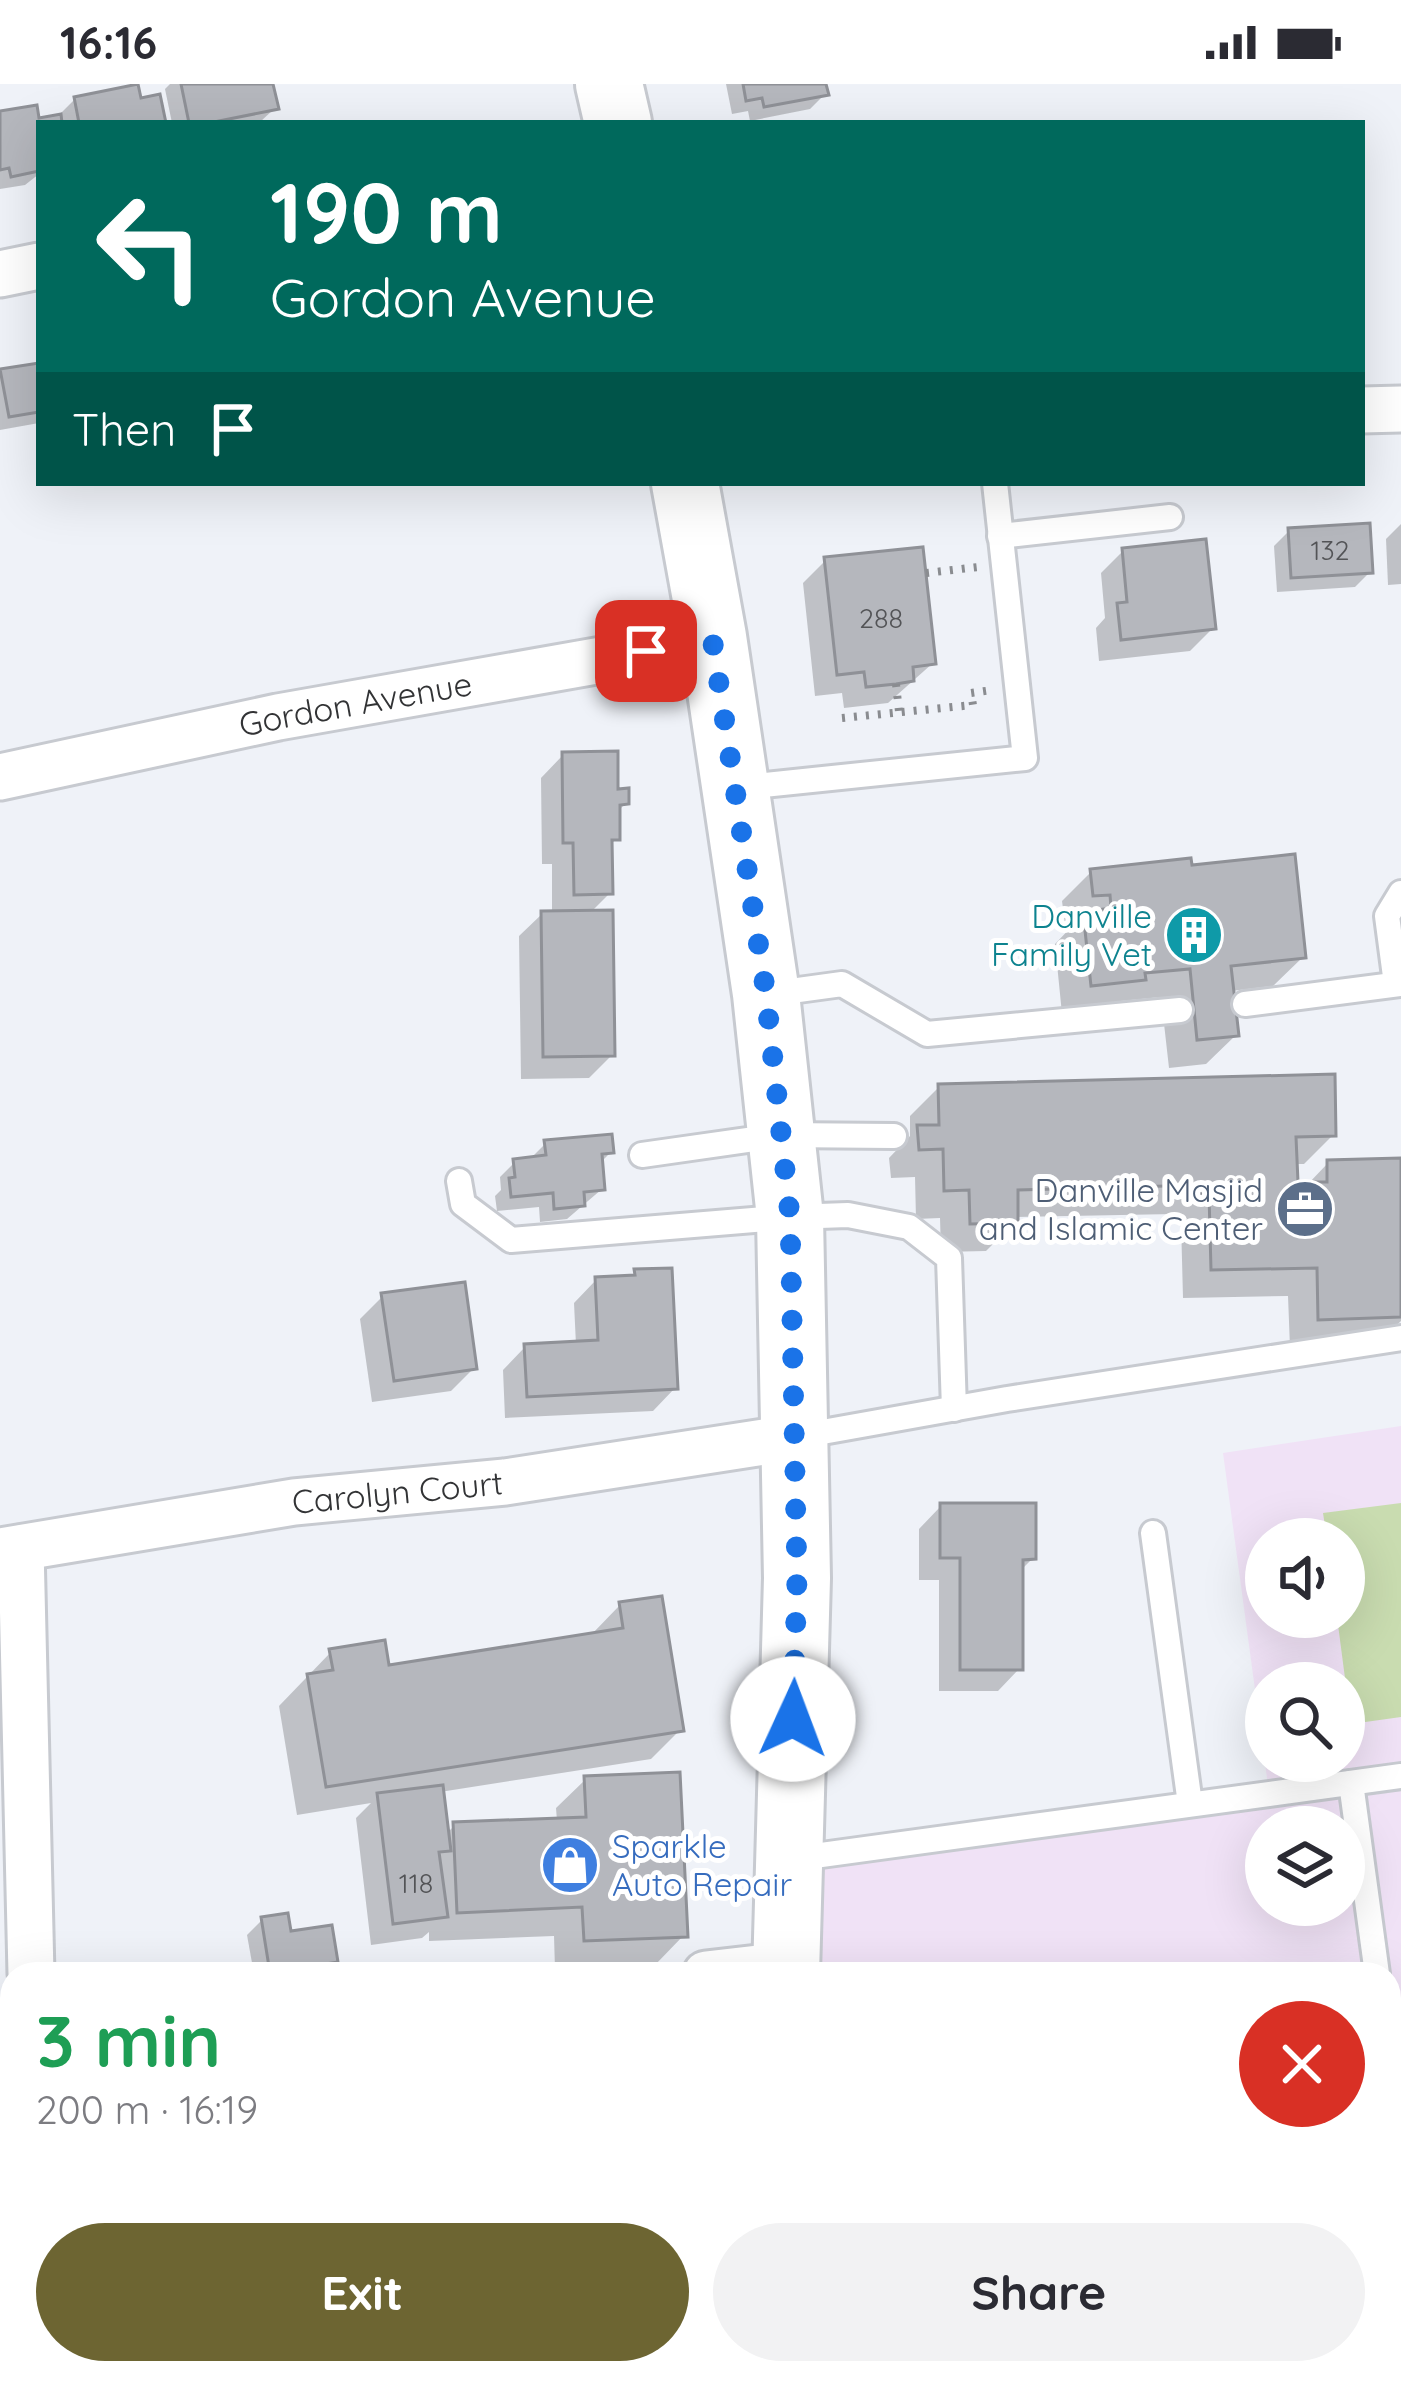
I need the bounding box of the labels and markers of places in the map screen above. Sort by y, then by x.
pin [595,600,697,702]
place label: Danville Family Vet [991,895,1152,974]
building icon: Danville Family Vet [1163,904,1225,966]
place label: Danville Masjid and Islamic Center [979,1169,1263,1248]
office icon: Danville Masjid and Islamic Center [1274,1178,1336,1240]
place label: Sparkle Auto Repair [612,1825,792,1904]
shop icon: Sparkle Auto Repair [539,1834,601,1896]

